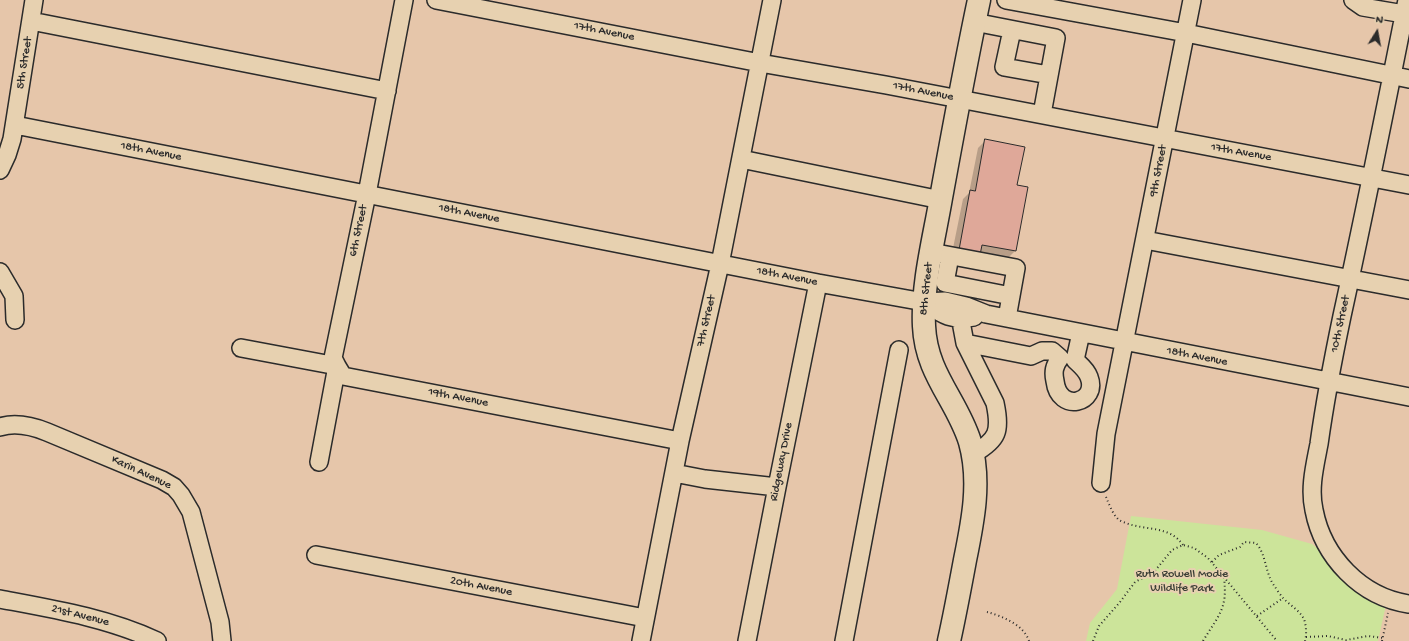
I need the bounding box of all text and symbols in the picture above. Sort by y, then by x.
north arrow [1357,12,1397,52]
text: N [1375,14,1384,27]
street label: 17th Avenue [573,19,635,45]
street label: 5th Street [14,36,36,90]
street label: 17th Avenue [892,79,954,105]
street label: 18th Avenue [119,139,183,165]
street label: 17th Avenue [1210,141,1272,165]
street label: 9th Street [1147,144,1171,198]
street label: 18th Avenue [437,201,501,227]
street label: 6th Street [347,204,371,258]
street label: 8th Street [917,262,937,316]
street label: 18th Avenue [755,264,819,290]
street label: 7th Street [694,294,720,348]
street label: 10th Street [1328,294,1354,354]
street label: 18th Avenue [1165,344,1229,370]
street label: 19th Avenue [427,385,489,411]
street label: Ridgeway Drive [767,421,797,503]
street label: Karin Avenue [109,453,173,493]
park label: Ruth Rowell Modie Wildlife Park [1136,568,1228,596]
street label: 20th Avenue [449,574,513,600]
street label: 21st Avenue [50,602,110,630]

